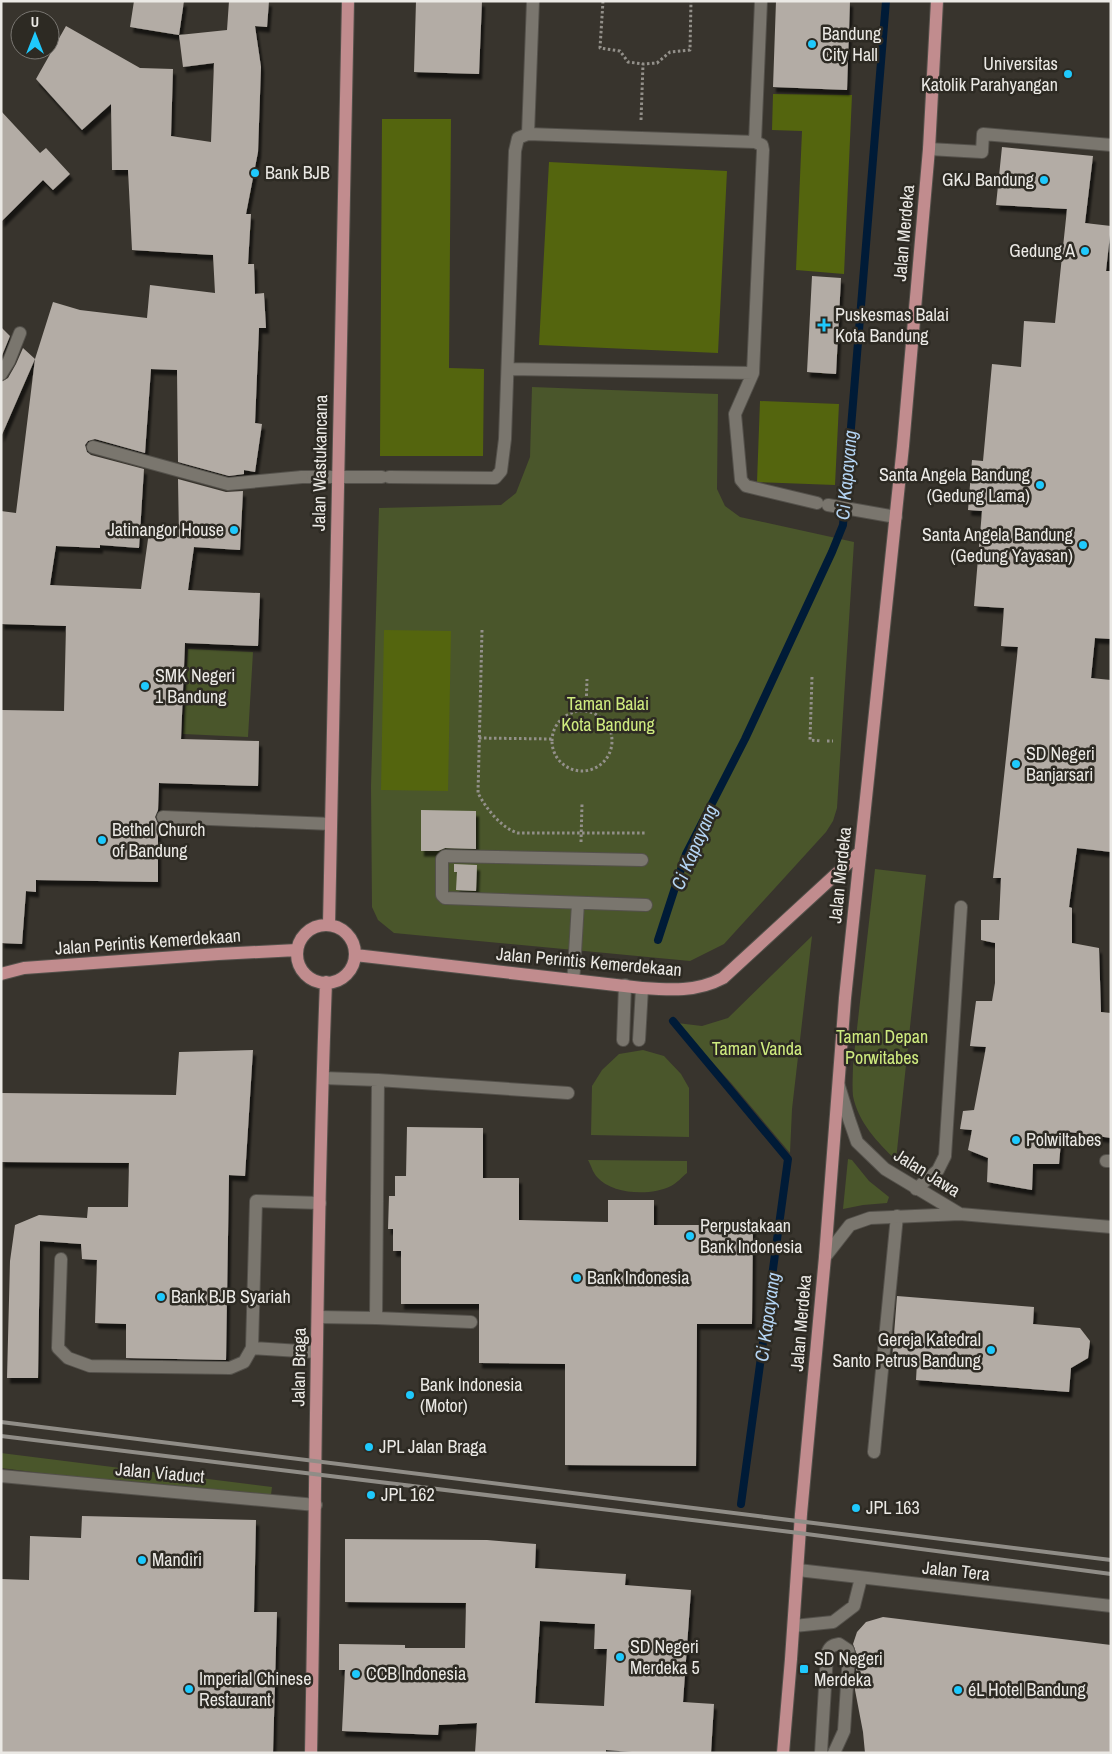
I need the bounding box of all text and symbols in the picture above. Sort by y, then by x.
north arrow [10,10,60,60]
text: U [31,13,39,31]
place label: Bandung City Hall [822,21,882,67]
marker: Bandung City Hall [806,38,818,50]
place label: Universitas Katolik Parahyangan [921,51,1058,97]
marker: Universitas Katolik Parahyangan [1062,68,1074,80]
place label: Bank BJB [265,160,330,185]
marker: Bank BJB [249,167,261,179]
place label: GKJ Bandung [942,167,1035,192]
marker: GKJ Bandung [1038,174,1050,186]
street label: Jalan Merdeka [887,184,920,282]
place label: Gedung A [1009,238,1075,263]
marker: Gedung A [1079,245,1091,257]
place label: Puskesmas Balai Kota Bandung [835,302,949,348]
marker: Puskesmas Balai Kota Bandung [817,318,831,332]
street label: Jalan Wastukancana [306,395,333,531]
water label: Ci Kapayang [829,429,863,521]
place label: Santa Angela Bandung (Gedung Lama) [879,462,1031,508]
marker: Santa Angela Bandung (Gedung Lama) [1034,479,1046,491]
place label: Jatinangor House [107,517,224,542]
place label: Santa Angela Bandung (Gedung Yayasan) [922,522,1074,568]
marker: Jatinangor House [228,524,240,536]
marker: Santa Angela Bandung (Gedung Yayasan) [1077,539,1089,551]
place label: SMK Negeri 1 Bandung [155,663,235,709]
marker: SMK Negeri 1 Bandung [139,680,151,692]
park label: Taman Balai Kota Bandung [561,691,656,737]
place label: SD Negeri Banjarsari [1026,741,1095,787]
marker: SD Negeri Banjarsari [1010,758,1022,770]
water label: Ci Kapayang [664,800,724,894]
place label: Bethel Church of Bandung [112,817,206,863]
street label: Jalan Merdeka [822,826,857,924]
marker: Bethel Church of Bandung [96,834,108,846]
street label: Jalan Perintis Kemerdekaan [54,923,242,960]
street label: Jalan Perintis Kemerdekaan [495,941,683,982]
park label: Taman Depan Porwitabes [836,1024,928,1070]
park label: Taman Vanda [712,1036,802,1061]
place label: Polwiltabes [1026,1127,1101,1152]
marker: Polwiltabes [1010,1134,1022,1146]
street label: Jalan Jawa [889,1142,965,1203]
place label: Perpustakaan Bank Indonesia [700,1213,803,1259]
marker: Perpustakaan Bank Indonesia [684,1230,696,1242]
place label: Bank Indonesia [587,1265,690,1290]
water label: Ci Kapayang [748,1270,786,1363]
marker: Bank Indonesia [571,1272,583,1284]
street label: Jalan Merdeka [784,1274,817,1372]
place label: Bank BJB Syariah [171,1284,291,1309]
marker: Bank BJB Syariah [155,1291,167,1303]
street label: Jalan Braga [285,1327,312,1407]
place label: Gereja Katedral Santo Petrus Bandung [832,1327,982,1373]
marker: Gereja Katedral Santo Petrus Bandung [985,1344,997,1356]
place label: Bank Indonesia (Motor) [420,1372,523,1418]
marker: Bank Indonesia (Motor) [404,1389,416,1401]
place label: JPL Jalan Braga [379,1434,487,1459]
marker: JPL Jalan Braga [363,1441,375,1453]
street label: Jalan Viaduct [115,1456,206,1489]
place label: JPL 162 [381,1482,435,1507]
marker: JPL 162 [365,1489,377,1501]
place label: JPL 163 [866,1495,920,1520]
marker: JPL 163 [850,1502,862,1514]
place label: Mandiri [152,1547,202,1572]
marker: Mandiri [136,1554,148,1566]
street label: Jalan Tera [921,1555,991,1586]
place label: SD Negeri Merdeka 5 [630,1634,700,1680]
place label: SD Negeri Merdeka [814,1646,883,1692]
marker: SD Negeri Merdeka 5 [614,1651,626,1663]
place label: CCB Indonesia [366,1661,466,1686]
marker: SD Negeri Merdeka [798,1663,810,1675]
place label: Imperial Chinese Restaurant [199,1666,311,1712]
marker: CCB Indonesia [350,1668,362,1680]
place label: éL Hotel Bandung [968,1677,1086,1702]
marker: Imperial Chinese Restaurant [183,1683,195,1695]
marker: éL Hotel Bandung [952,1684,964,1696]

